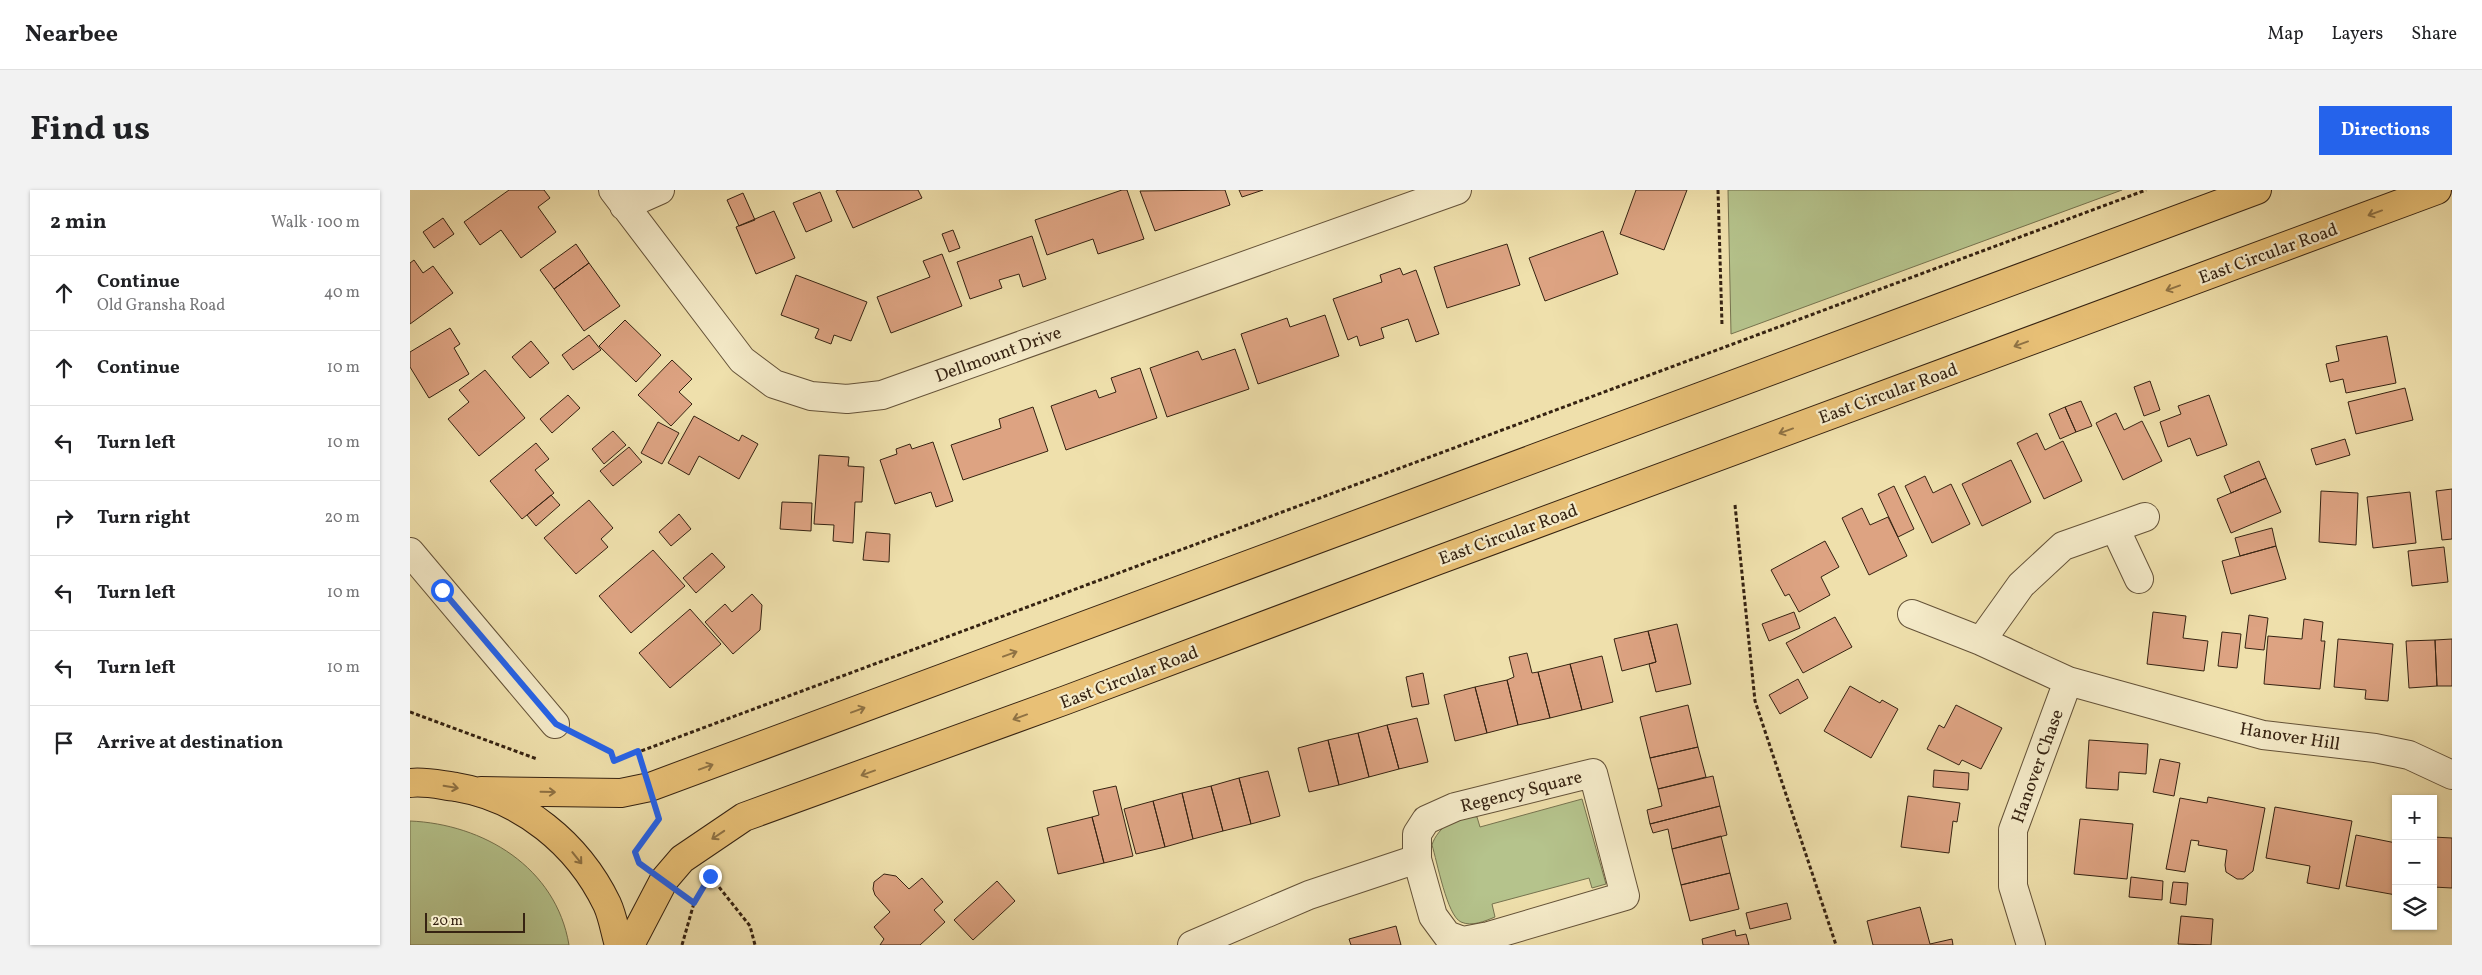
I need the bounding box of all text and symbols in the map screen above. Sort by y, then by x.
text: Nearbee [25,18,118,52]
text: Map [2267,22,2303,47]
text: Layers [2331,22,2383,47]
text: Share [2411,22,2457,47]
text: Find us [30,106,150,154]
button: Directions [2319,106,2452,155]
text: 2 min [50,208,107,237]
one-way arrow [2368,209,2383,218]
text: Walk · 100 m [271,212,360,234]
street label: East Circular Road [2195,218,2342,291]
text: Continue [97,269,180,295]
icon: ahead [50,279,78,307]
text: 40 m [324,282,360,304]
one-way arrow [2166,284,2181,293]
text: Old Gransha Road [97,295,225,317]
street label: Dellmount Drive [932,321,1065,390]
one-way arrow [2013,340,2029,349]
icon: ahead [50,354,78,382]
text: Continue [97,355,180,381]
text: 10 m [327,357,360,379]
street label: East Circular Road [1815,358,1962,431]
one-way arrow [1779,427,1794,436]
icon: left [50,429,78,457]
text: Turn left [97,430,176,456]
text: 10 m [327,432,360,454]
street label: East Circular Road [1435,499,1582,572]
icon: right [50,504,78,532]
text: Turn right [97,505,190,531]
text: 20 m [325,507,360,529]
icon: left [50,579,78,607]
route start [431,579,454,602]
text: Turn left [97,580,176,606]
text: 10 m [327,582,360,604]
street label: East Circular Road [1057,640,1202,716]
one-way arrow [1002,649,1018,658]
icon: left [50,654,78,682]
text: Turn left [97,655,176,681]
text: 10 m [327,657,360,679]
one-way arrow [850,705,865,714]
street label: Hanover Chase [2006,706,2071,827]
one-way arrow [1013,713,1029,722]
street label: Hanover Hill [2238,717,2342,758]
icon: arrive [50,729,78,757]
text: Arrive at destination [97,730,283,756]
one-way arrow [698,762,713,771]
street label: Regency Square [1458,765,1585,820]
one-way arrow [860,769,876,778]
one-way arrow [443,782,459,792]
one-way arrow [539,787,555,797]
map controls [2392,795,2437,930]
button: + [2392,795,2437,840]
one-way arrow [712,830,726,840]
button: − [2392,840,2437,885]
one-way arrow [572,851,583,864]
route end [699,865,722,888]
button: layers [2392,885,2437,930]
scale bar [425,910,525,933]
text: 20 m [432,912,463,931]

